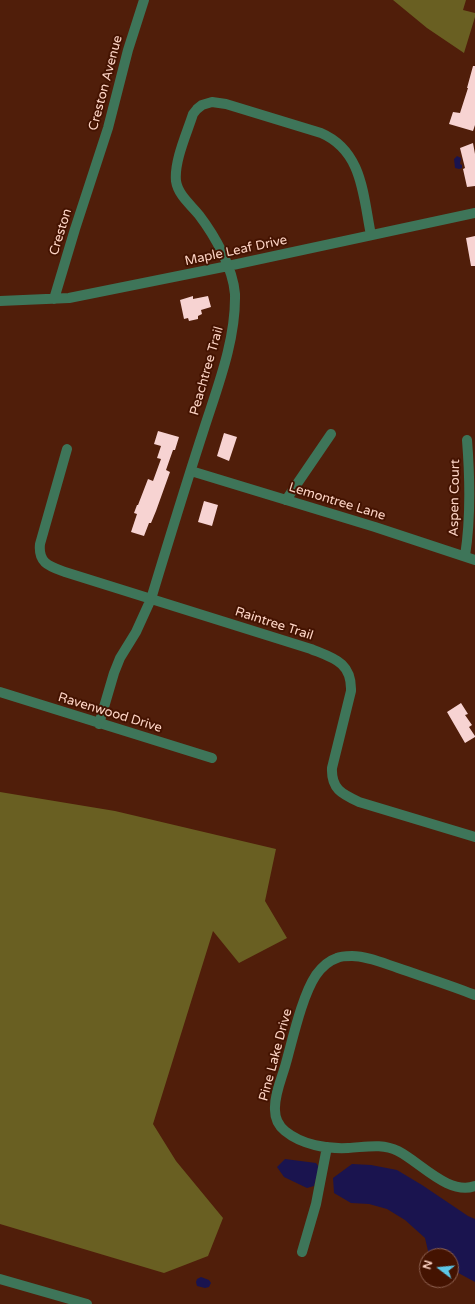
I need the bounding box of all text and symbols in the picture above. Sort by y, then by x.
street label: Creston Avenue [86,34,126,132]
street label: Creston [47,207,75,257]
street label: Maple Leaf Drive [183,233,289,269]
street label: Peachtree Trail [187,325,227,417]
street label: Aspen Court [447,459,463,537]
street label: Lemontree Lane [287,480,387,524]
street label: Raintree Trail [233,604,315,644]
street label: Ravenwood Drive [56,690,164,736]
street label: Pine Lake Drive [256,1007,296,1103]
north arrow [419,1248,459,1288]
text: N [420,1259,435,1271]

